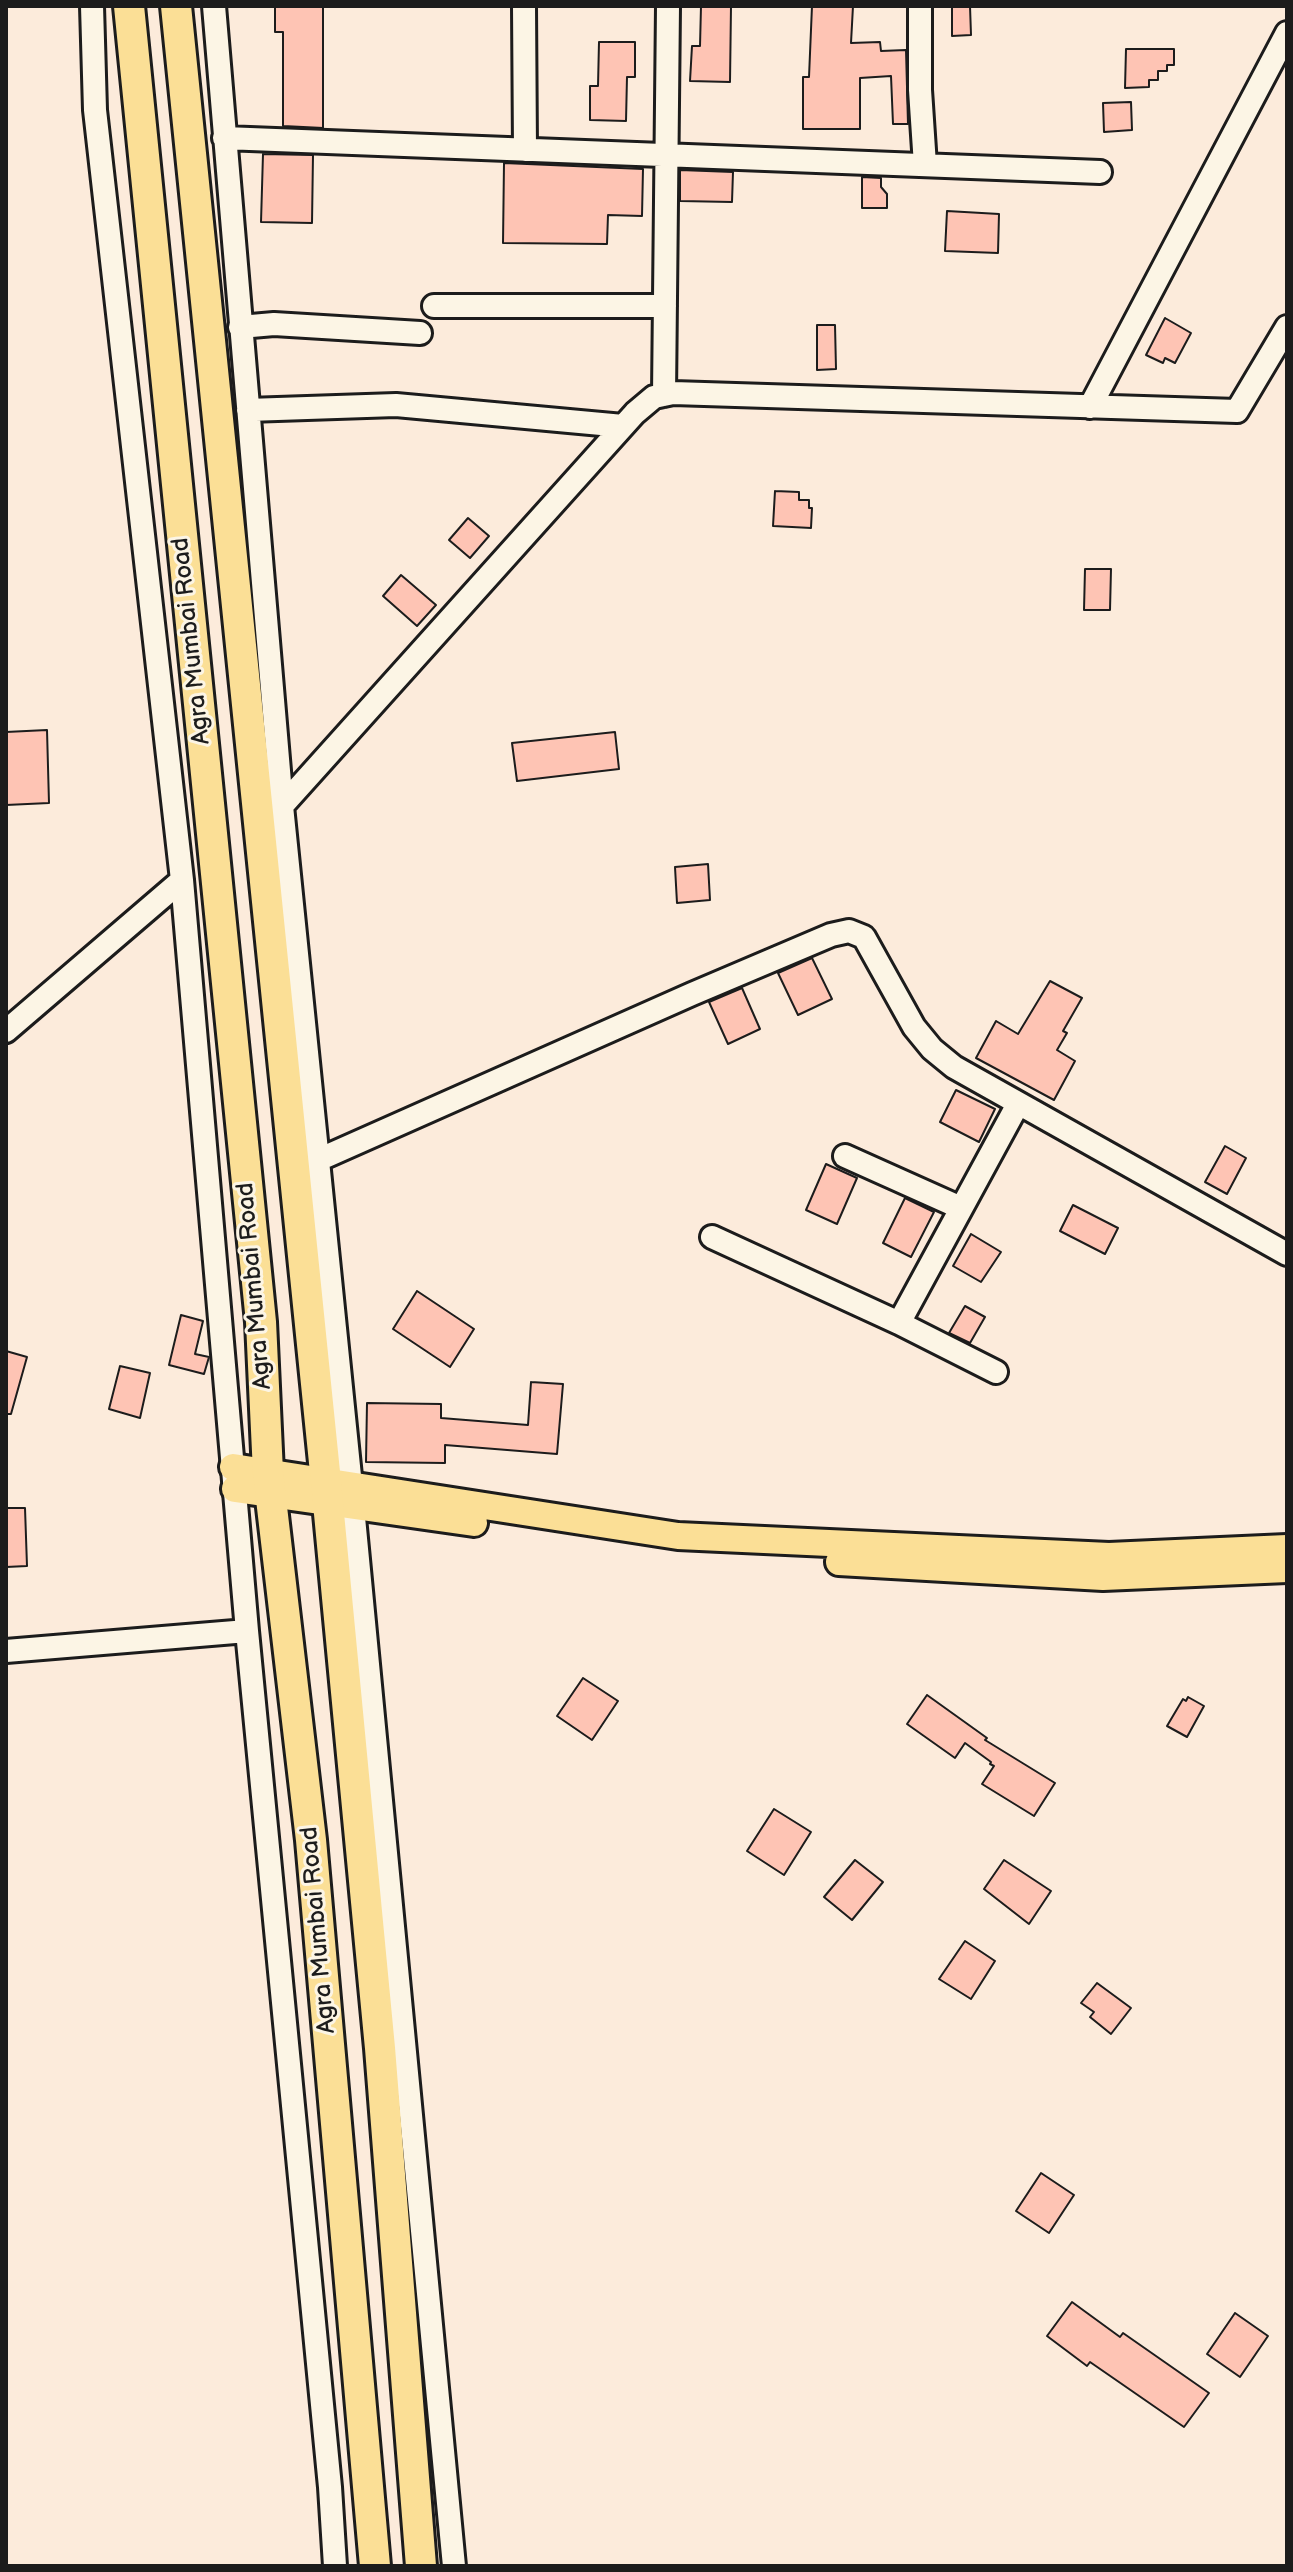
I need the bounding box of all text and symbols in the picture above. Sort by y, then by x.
street label: Agra Mumbai Road [167,536,217,746]
street label: Agra Mumbai Road [232,1181,278,1391]
street label: Agra Mumbai Road [296,1825,342,2035]

